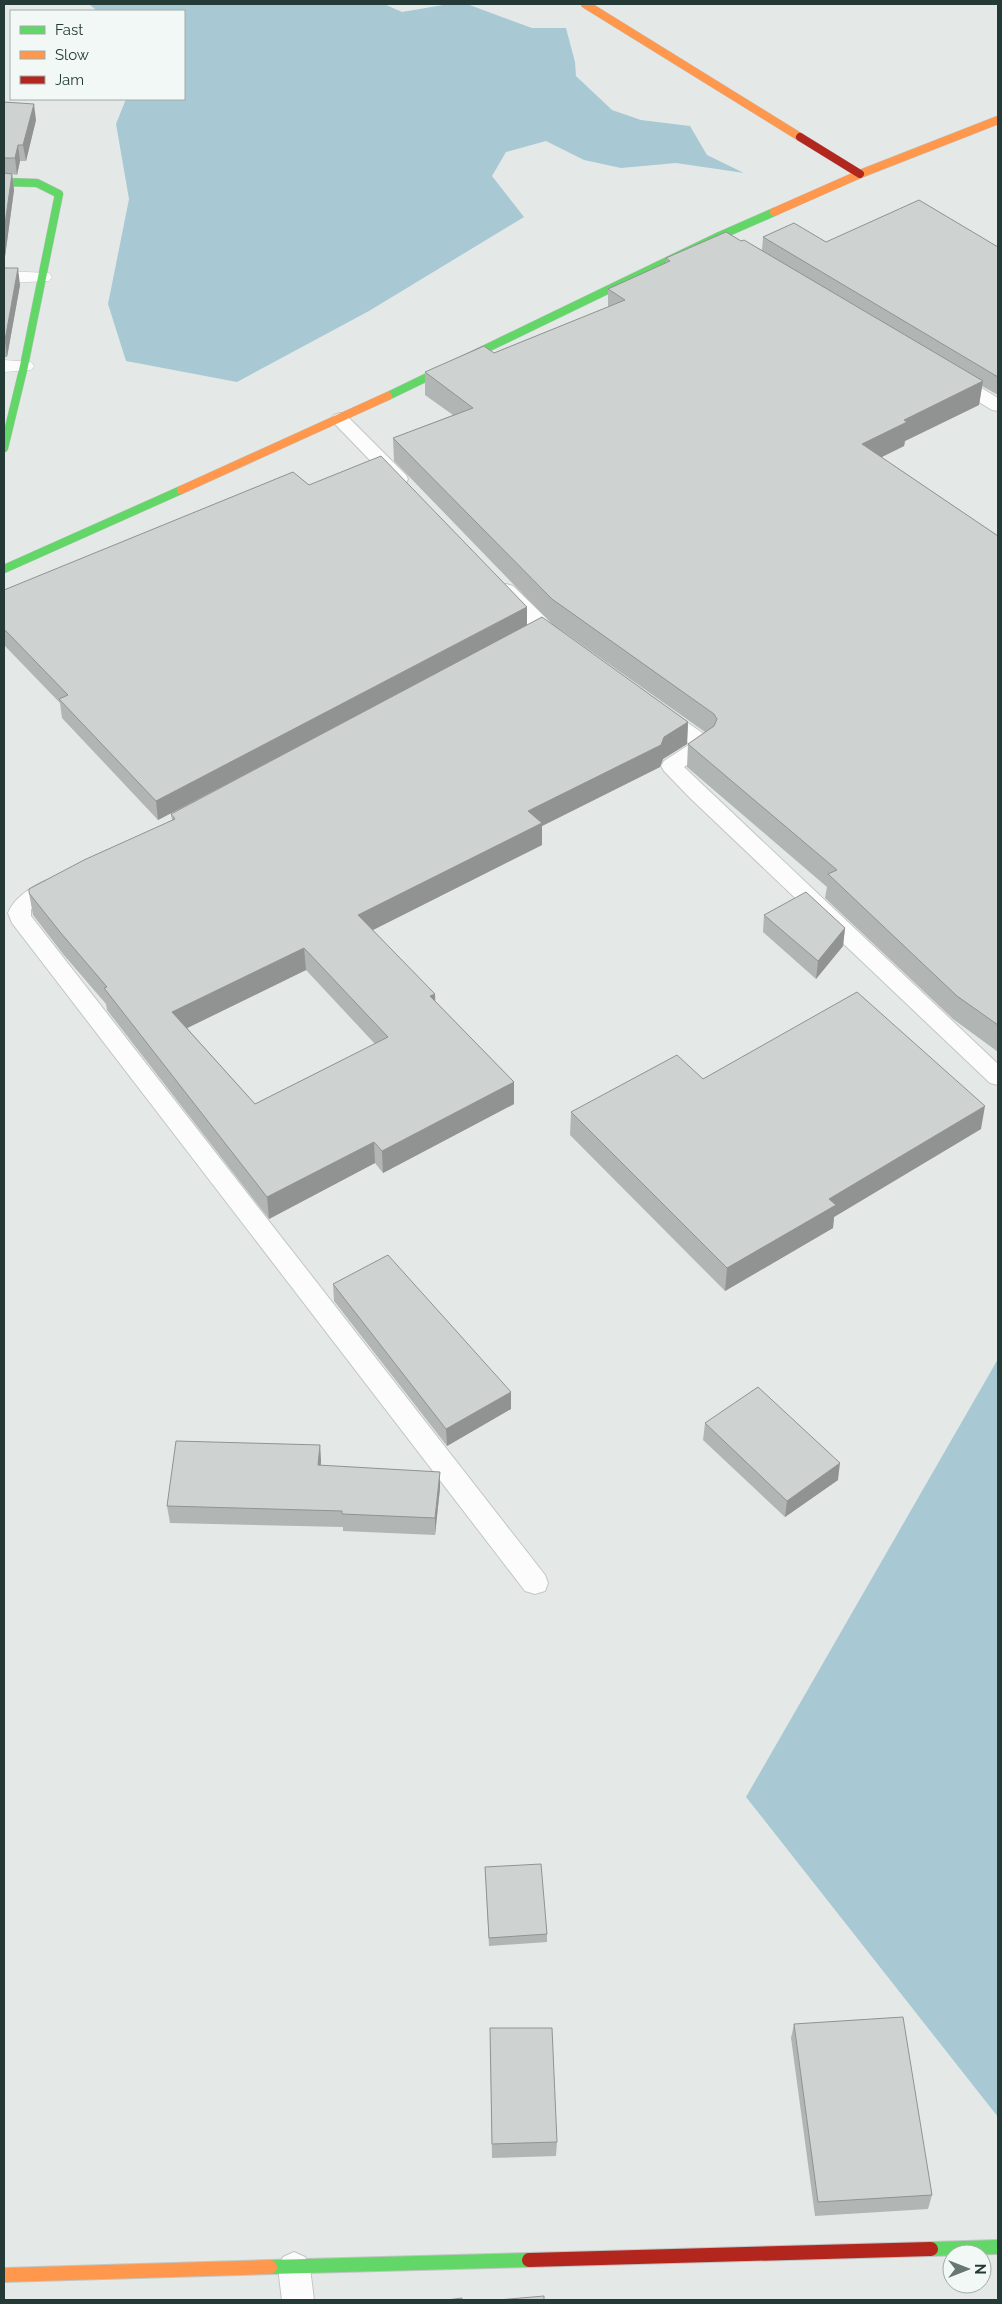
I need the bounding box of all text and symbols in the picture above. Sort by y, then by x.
legend [10,10,185,100]
text: Fast [55,21,83,39]
text: Slow [55,46,89,64]
text: Jam [55,71,84,89]
north arrow [942,2244,992,2294]
text: N [972,2264,988,2274]

